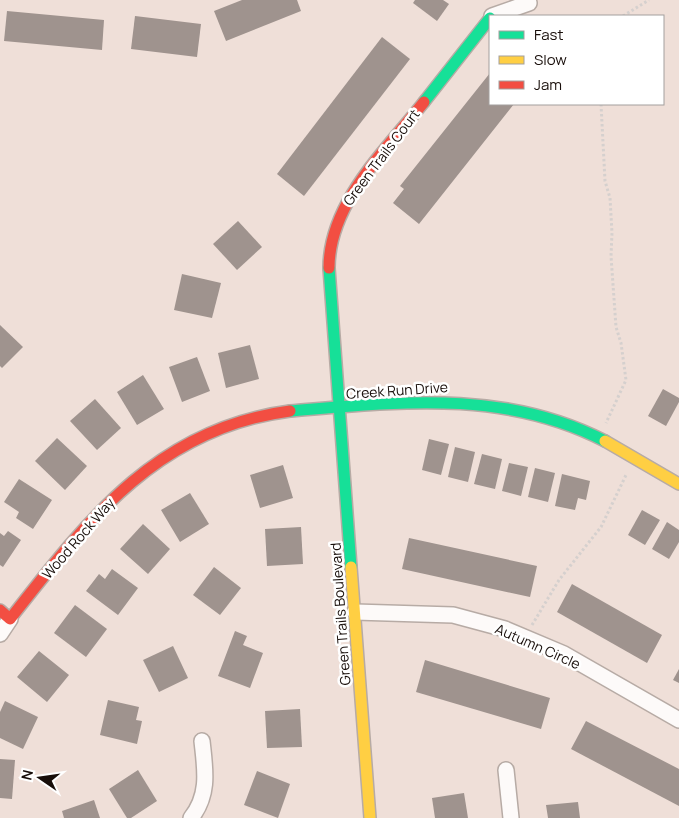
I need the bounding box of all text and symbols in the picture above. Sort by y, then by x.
legend [489,15,664,105]
text: Fast [534,24,563,45]
text: Slow [534,49,567,70]
text: Jam [534,74,562,95]
street label: Green Trails Court [338,105,424,209]
street label: Creek Run Drive [345,377,449,403]
street label: Wood Rock Way [37,493,119,583]
street label: Green Trails Boulevard [326,542,354,686]
street label: Autumn Circle [492,619,584,673]
north arrow [15,753,65,803]
text: N [16,768,37,782]

